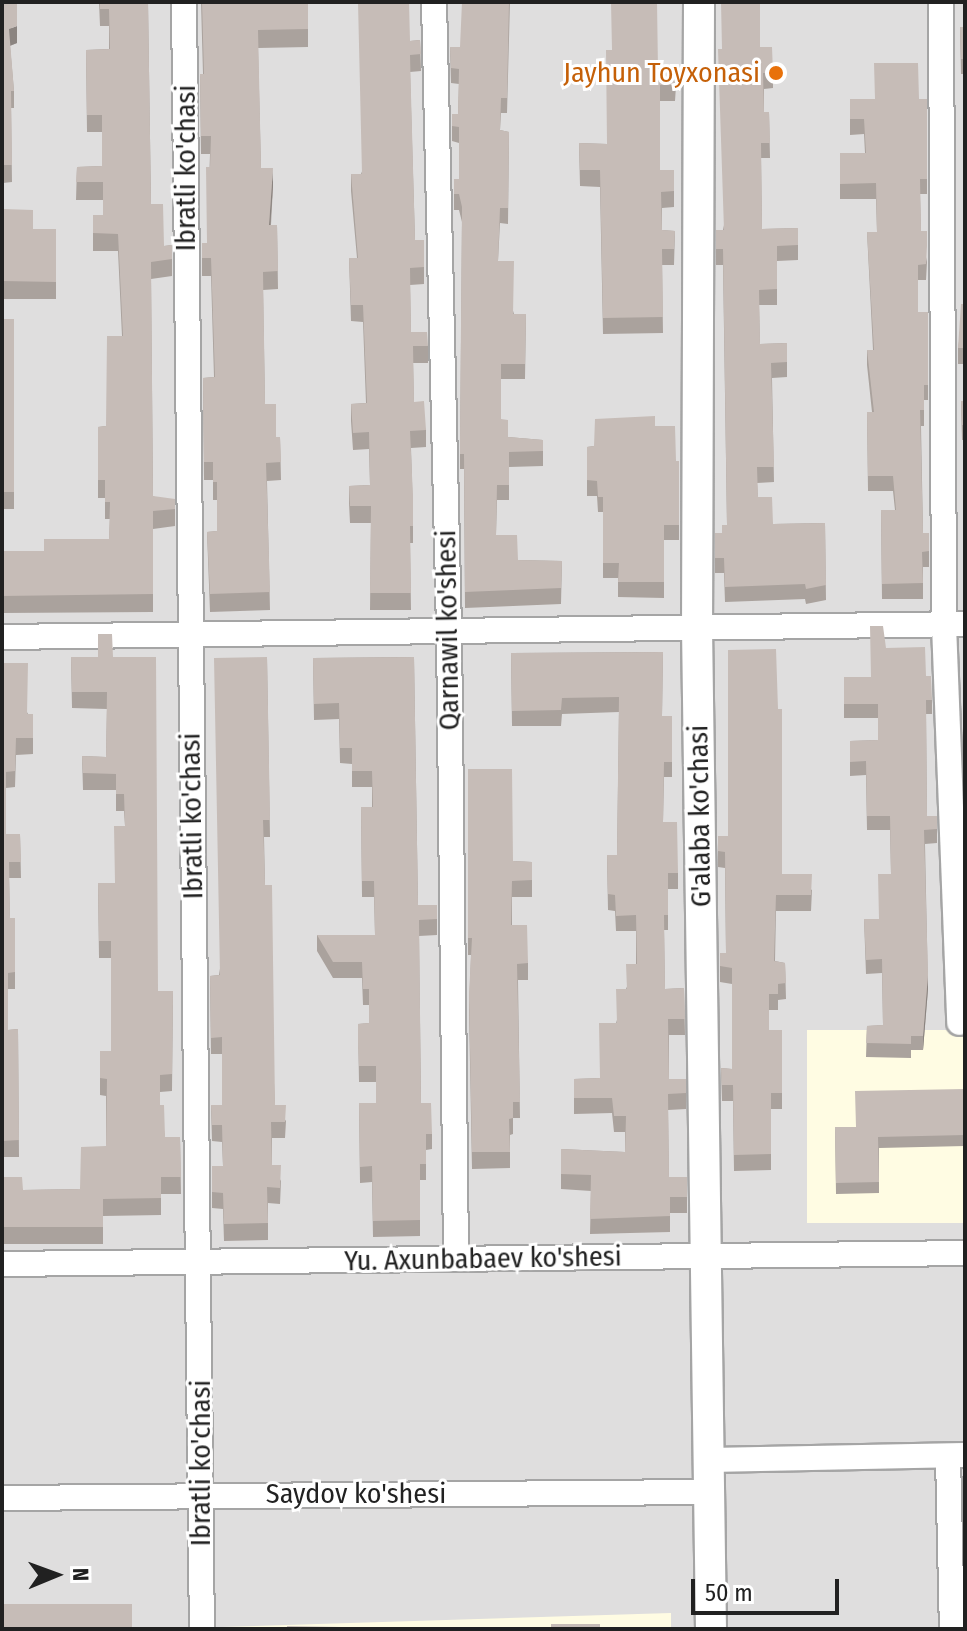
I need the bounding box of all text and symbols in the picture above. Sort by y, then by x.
place label: Jayhun Toyxonasi [563,56,760,90]
marker: Jayhun Toyxonasi [767,64,785,82]
street label: Ibratli ko'chasi [169,85,203,251]
street label: Qarnawil ko'shesi [429,529,467,731]
street label: G'alaba ko'chasi [682,725,718,907]
street label: Ibratli ko'chasi [174,732,210,900]
street label: Yu. Axunbabaev ko'shesi [344,1240,622,1278]
street label: Ibratli ko'chasi [184,1380,218,1546]
street label: Saydov ko'shesi [266,1477,446,1511]
north arrow [16,1535,96,1615]
scale bar [695,1563,843,1613]
text: N [67,1568,94,1581]
text: 50 m [705,1579,753,1607]

